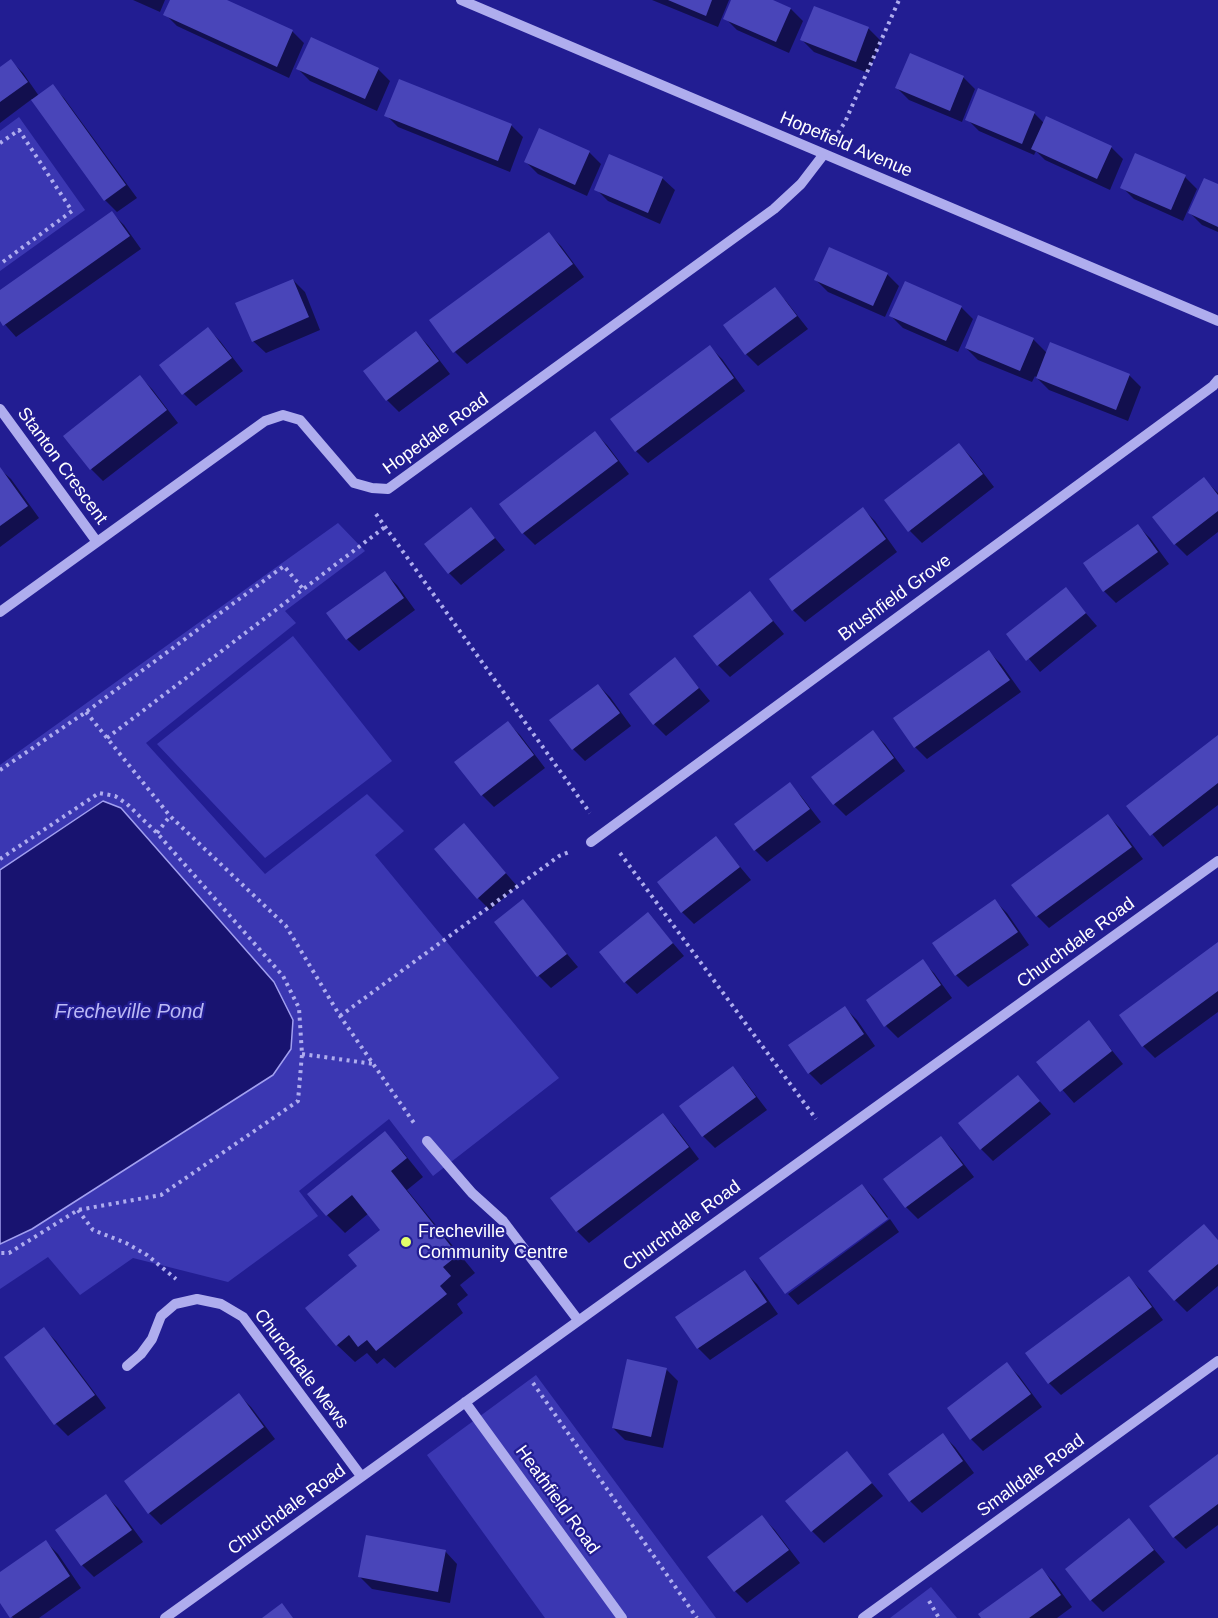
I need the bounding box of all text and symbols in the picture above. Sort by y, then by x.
street label: Hopefield Avenue [777,107,915,183]
street label: Hopedale Road [379,388,493,480]
street label: Stanton Crescent [12,403,112,529]
street label: Brushfield Grove [834,550,956,646]
street label: Churchdale Road [1013,893,1139,993]
water label: Frecheville Pond [55,1000,203,1024]
street label: Churchdale Road [619,1176,745,1276]
place label: Frecheville Community Centre [418,1221,568,1264]
marker: Frecheville Community Centre [399,1235,413,1249]
street label: Churchdale Mews [249,1305,353,1433]
street label: Smalldale Road [973,1430,1089,1522]
street label: Heathfield Road [510,1441,604,1559]
street label: Churchdale Road [224,1460,350,1560]

